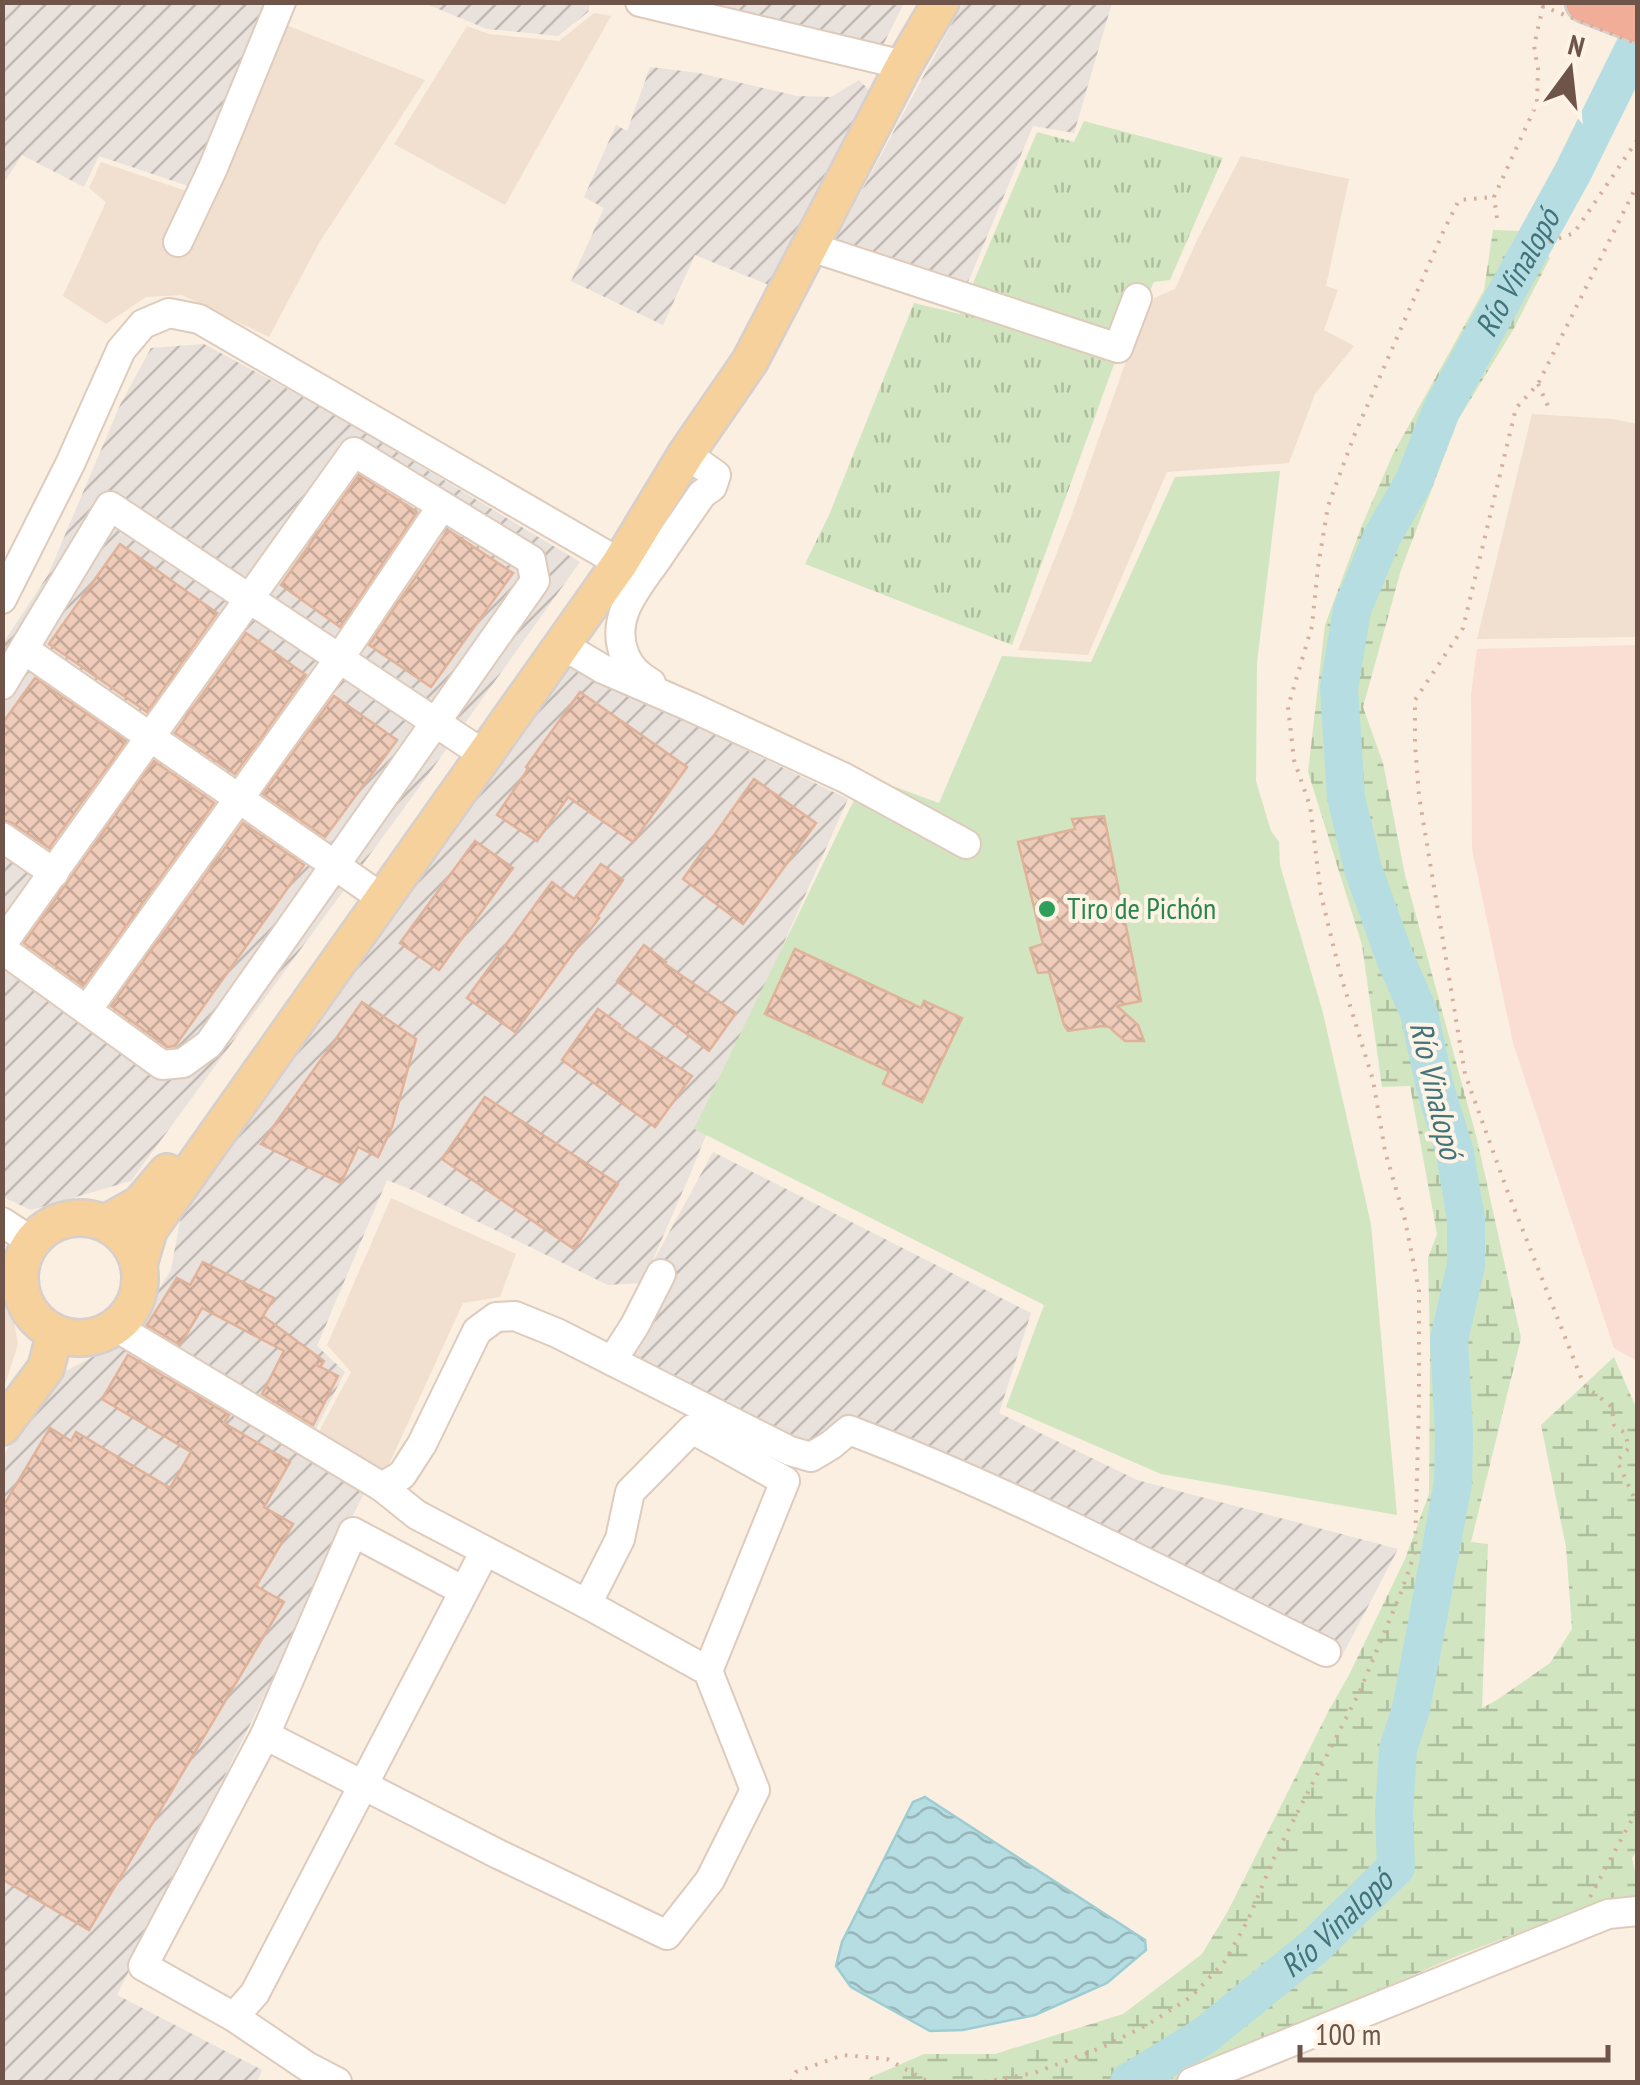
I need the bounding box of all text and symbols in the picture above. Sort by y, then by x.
north arrow [1520,20,1620,120]
text: N [1565,26,1589,65]
water label: Río Vinalopó [1464,199,1570,344]
place label: Tiro de Pichón [1067,888,1216,927]
marker: Tiro de Pichón [1036,898,1058,920]
water label: Río Vinalopó [1401,1017,1474,1165]
water label: Río Vinalopó [1271,1858,1403,1986]
scale bar [1300,2000,1608,2062]
text: 100 m [1315,2014,1381,2053]

